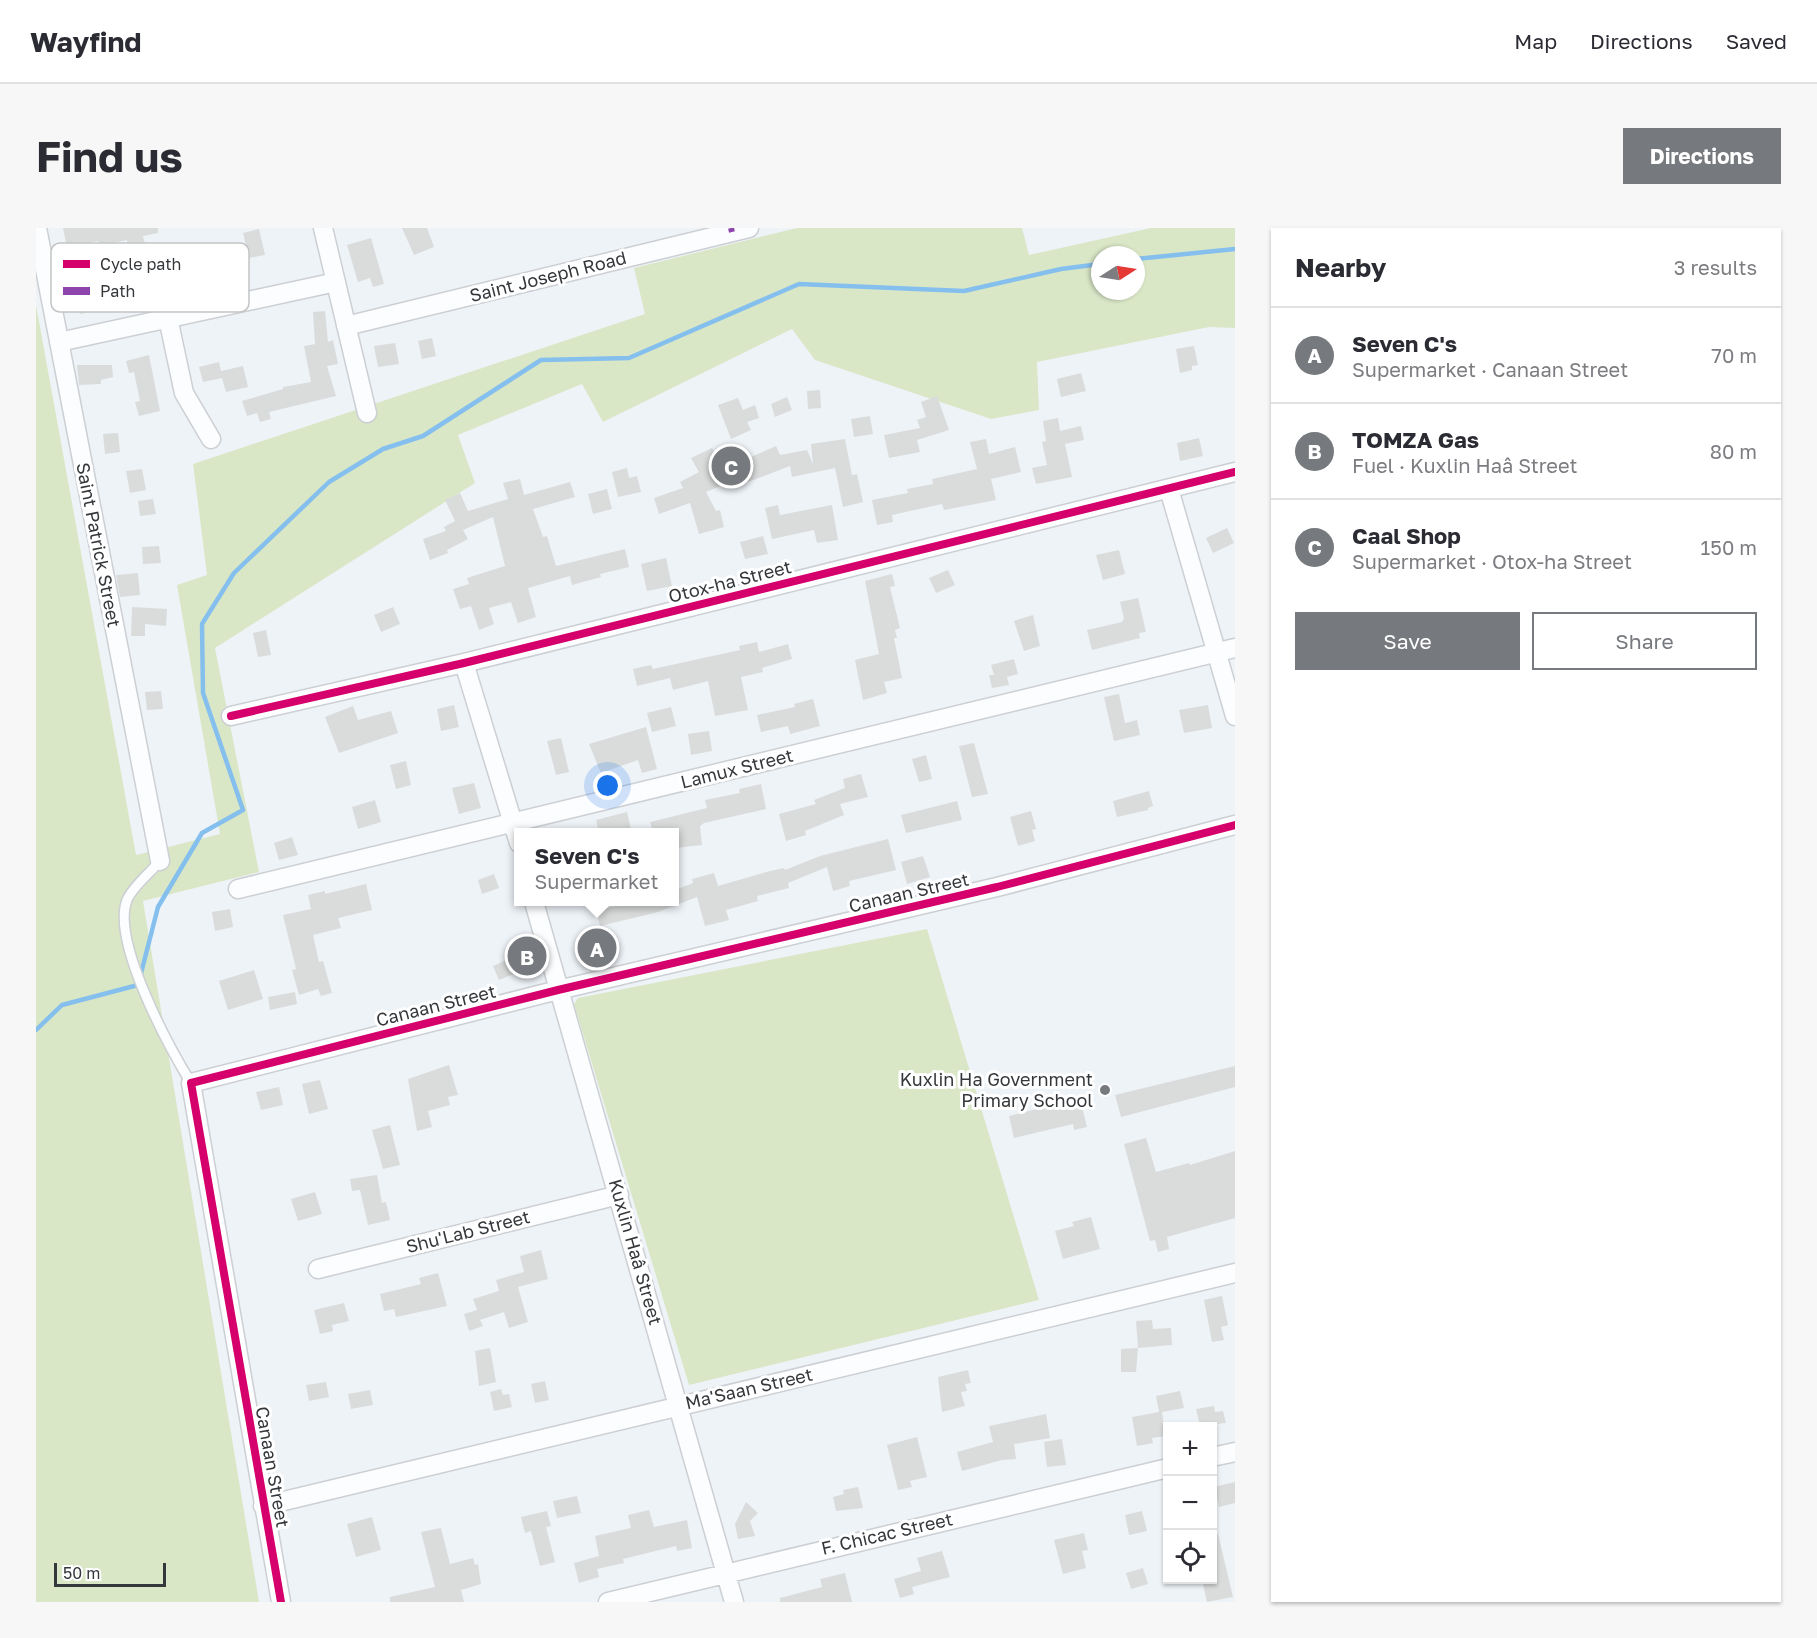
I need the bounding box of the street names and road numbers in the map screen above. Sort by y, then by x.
street label: Saint Joseph Road [467,246,628,306]
street label: Saint Patrick Street [72,460,126,629]
street label: Otox-ha Street [666,555,794,607]
street label: Lamux Street [678,743,795,793]
street label: Canaan Street [847,868,971,917]
street label: Canaan Street [374,980,498,1031]
street label: Kuxlin Haâ Street [605,1176,667,1327]
street label: Shu'Lab Street [404,1205,532,1257]
street label: Ma'Saan Street [683,1363,815,1413]
street label: Canaan Street [252,1405,294,1529]
street label: F. Chicac Street [819,1507,955,1559]

